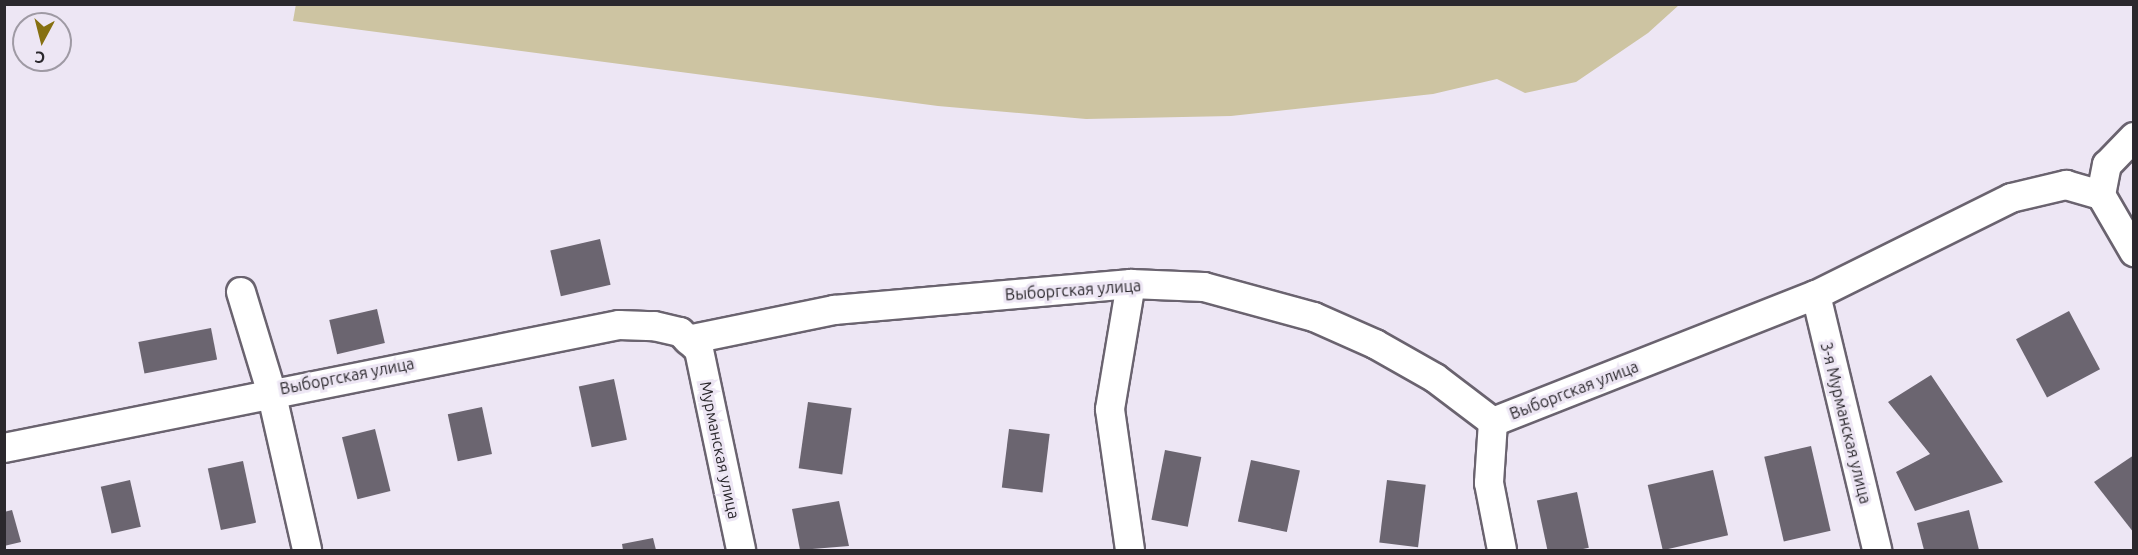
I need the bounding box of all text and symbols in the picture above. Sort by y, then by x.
north arrow [12,12,72,72]
text: С [34,48,46,67]
street label: Выборгская улица [1004,276,1142,304]
street label: 3-я Мурманская улица [1817,340,1875,506]
street label: Выборгская улица [278,354,416,398]
street label: Выборгская улица [1507,357,1641,423]
street label: Мурманская улица [696,379,744,521]

